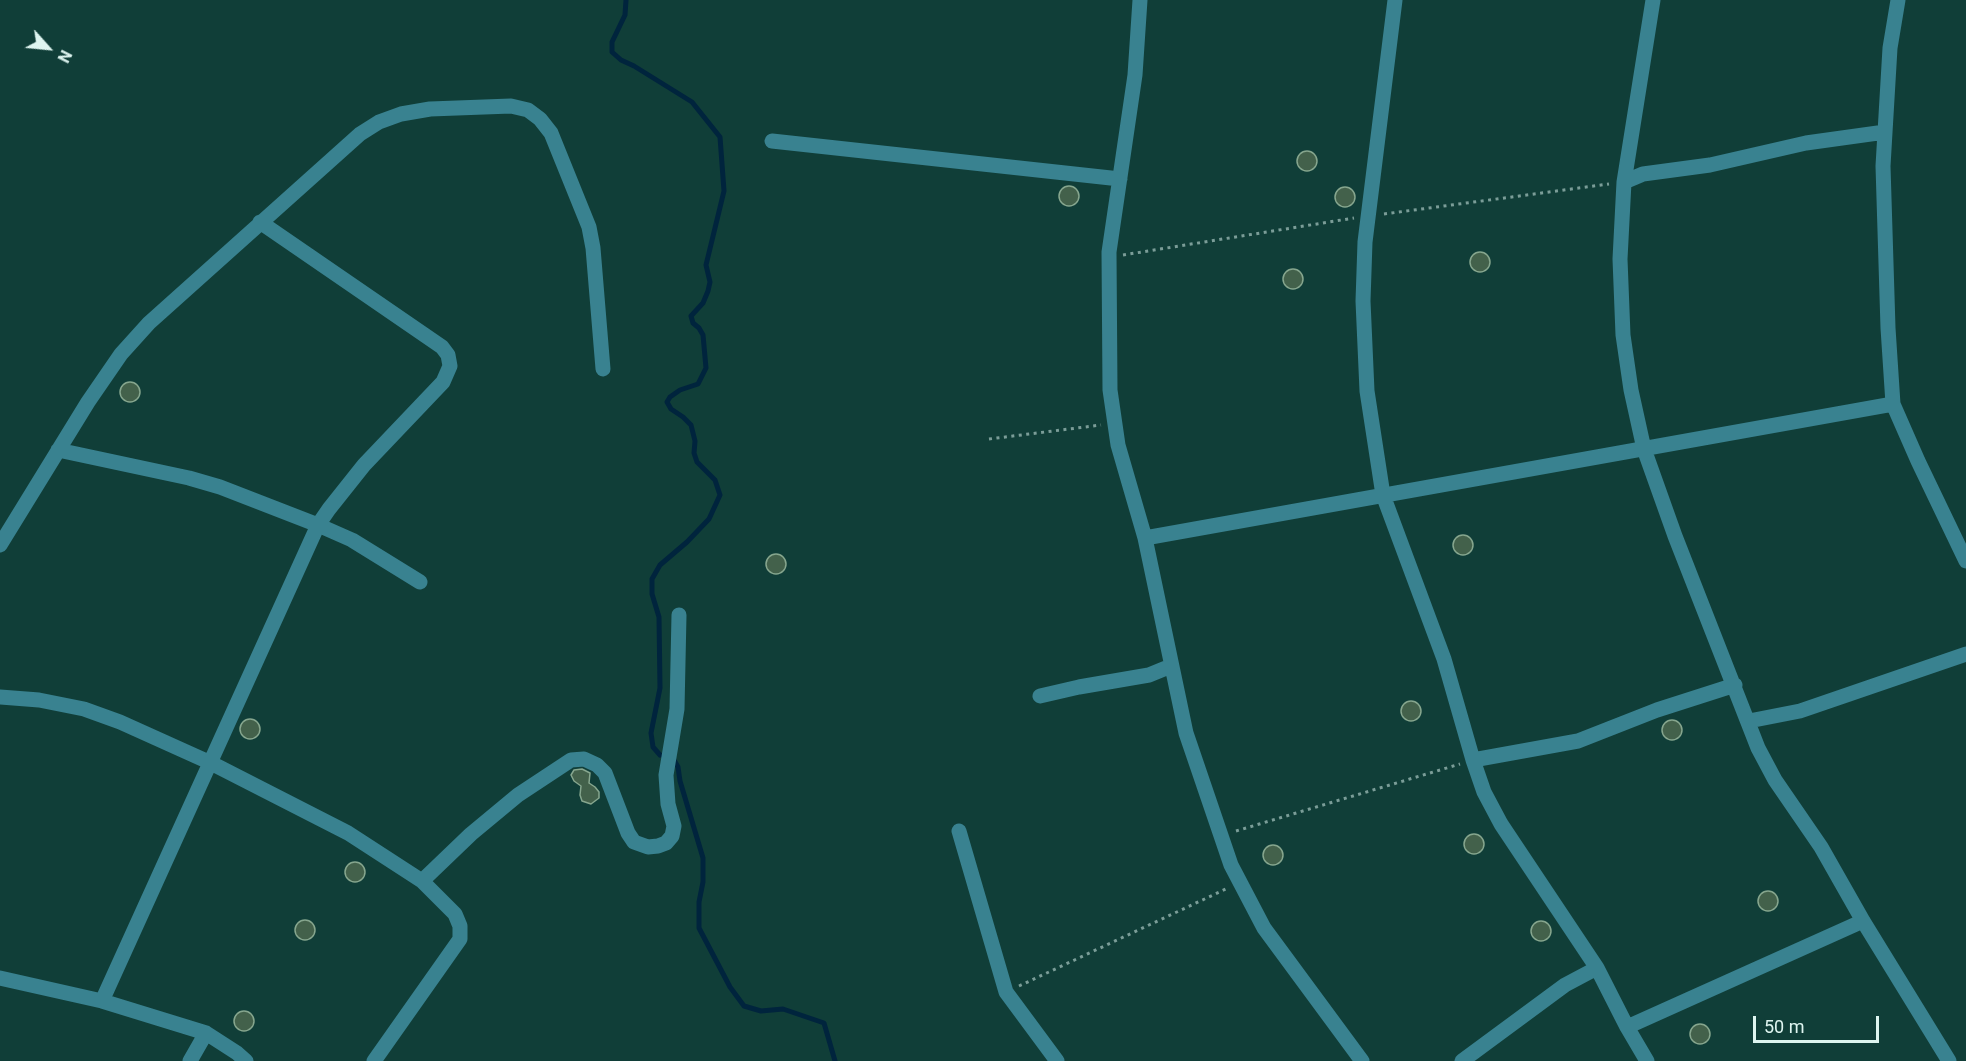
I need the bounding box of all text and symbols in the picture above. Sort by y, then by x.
north arrow [18,18,78,78]
text: N [53,47,76,66]
scale bar [1756,1004,1882,1042]
text: 50 m [1764,1016,1804,1037]

